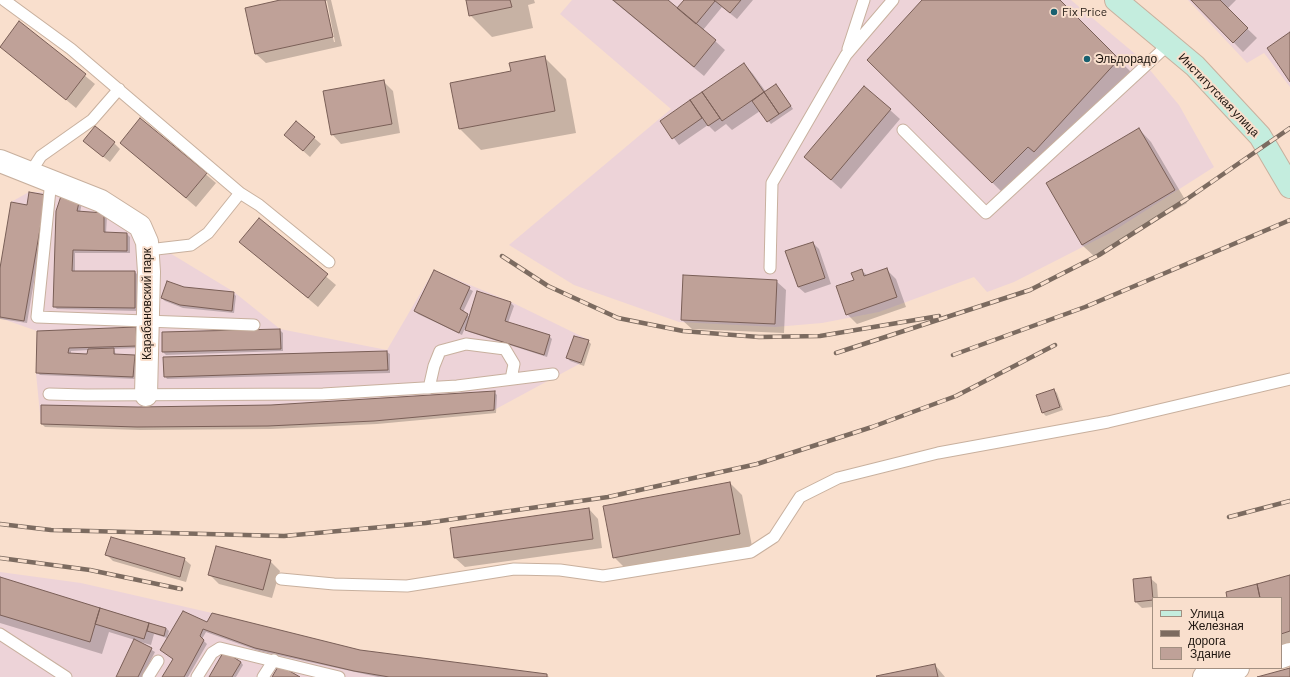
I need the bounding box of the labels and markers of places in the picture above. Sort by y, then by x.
place label: Fix Price [1062,5,1107,19]
marker: Fix Price [1049,7,1059,17]
place label: Эльдорадо [1095,52,1157,66]
marker: Эльдорадо [1082,54,1092,64]

